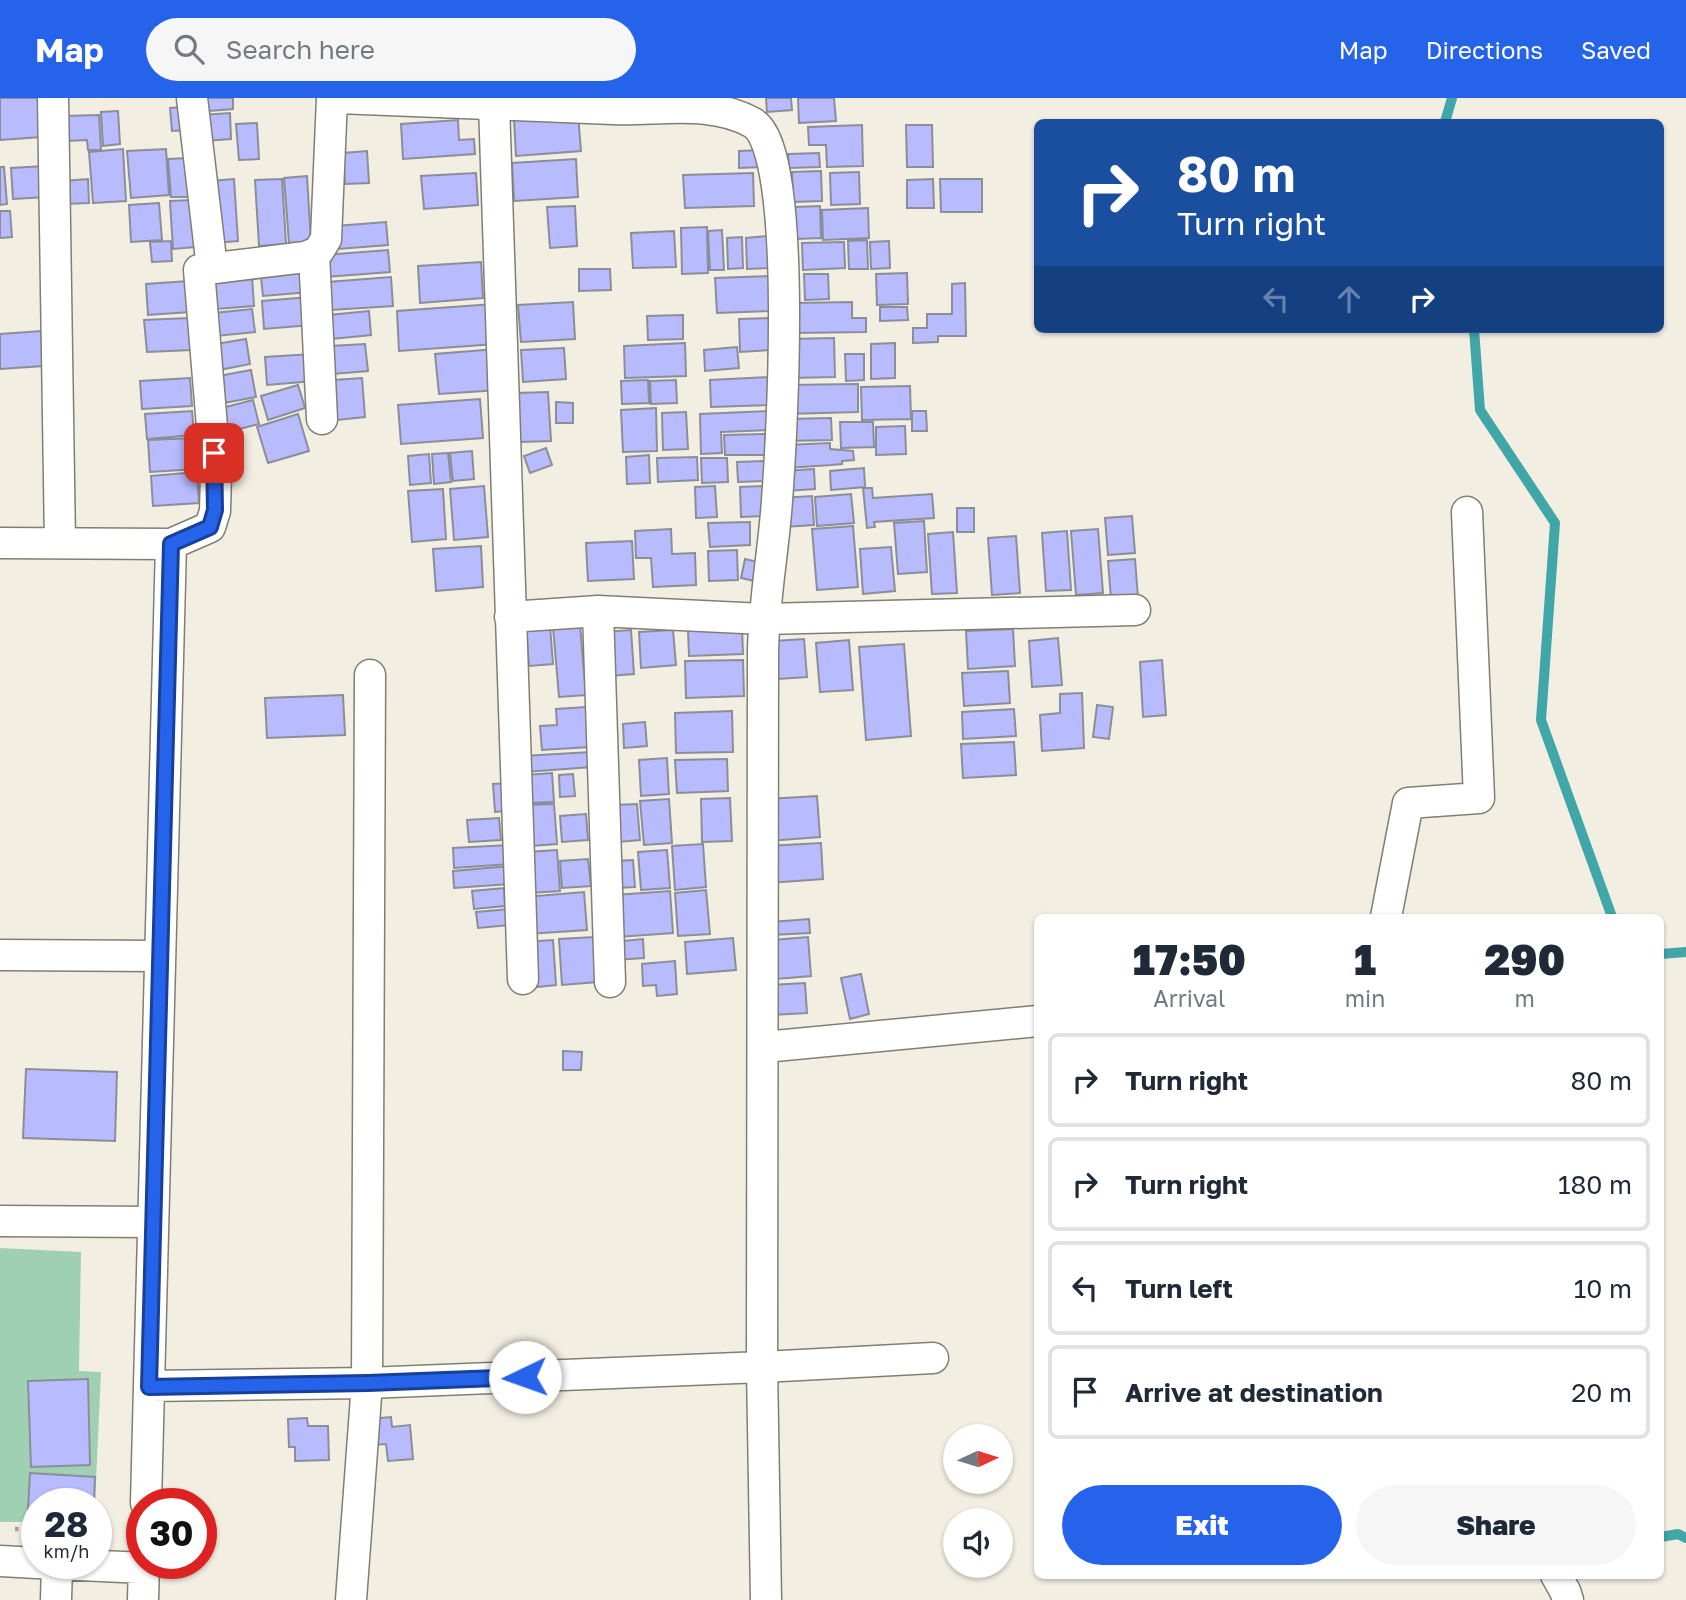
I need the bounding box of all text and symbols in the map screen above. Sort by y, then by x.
search box [146,18,636,81]
text: Map [35,30,104,69]
icon: search [170,30,208,68]
text: Search here [226,34,375,65]
text: Map [1339,35,1388,64]
text: Directions [1426,35,1543,64]
text: Saved [1581,35,1651,64]
text: 80 m [1177,144,1295,203]
icon: right [1062,147,1153,238]
text: Turn right [1177,204,1326,242]
icon: left [1257,280,1295,318]
icon: ahead [1330,280,1368,318]
icon: right [1403,280,1441,318]
pin [184,423,244,483]
icon: arrive [195,434,233,472]
text: 17:50 [1133,934,1246,984]
text: 1 [1354,934,1376,984]
text: 290 [1484,934,1565,984]
text: Arrival [1153,984,1225,1012]
text: min [1345,984,1385,1012]
text: m [1515,984,1535,1012]
icon: right [1066,1061,1104,1099]
text: Turn right [1125,1065,1248,1096]
text: 80 m [1571,1065,1632,1096]
icon: right [1066,1165,1104,1203]
text: Turn right [1125,1169,1248,1200]
text: 180 m [1558,1169,1632,1200]
icon: left [1066,1269,1104,1307]
text: Turn left [1125,1273,1233,1304]
text: 10 m [1574,1273,1632,1304]
position arrow [488,1340,562,1414]
icon: arrive [1066,1373,1104,1411]
text: Arrive at destination [1125,1377,1383,1408]
text: 20 m [1571,1377,1632,1408]
north arrow [943,1424,1013,1494]
map controls [943,1424,1013,1578]
button: Exit [1062,1485,1342,1565]
button: Share [1356,1485,1636,1565]
speed limit sign: 30 [126,1488,217,1579]
text: 28 [45,1503,88,1545]
button: sound [943,1508,1013,1578]
text: km/h [44,1540,89,1562]

